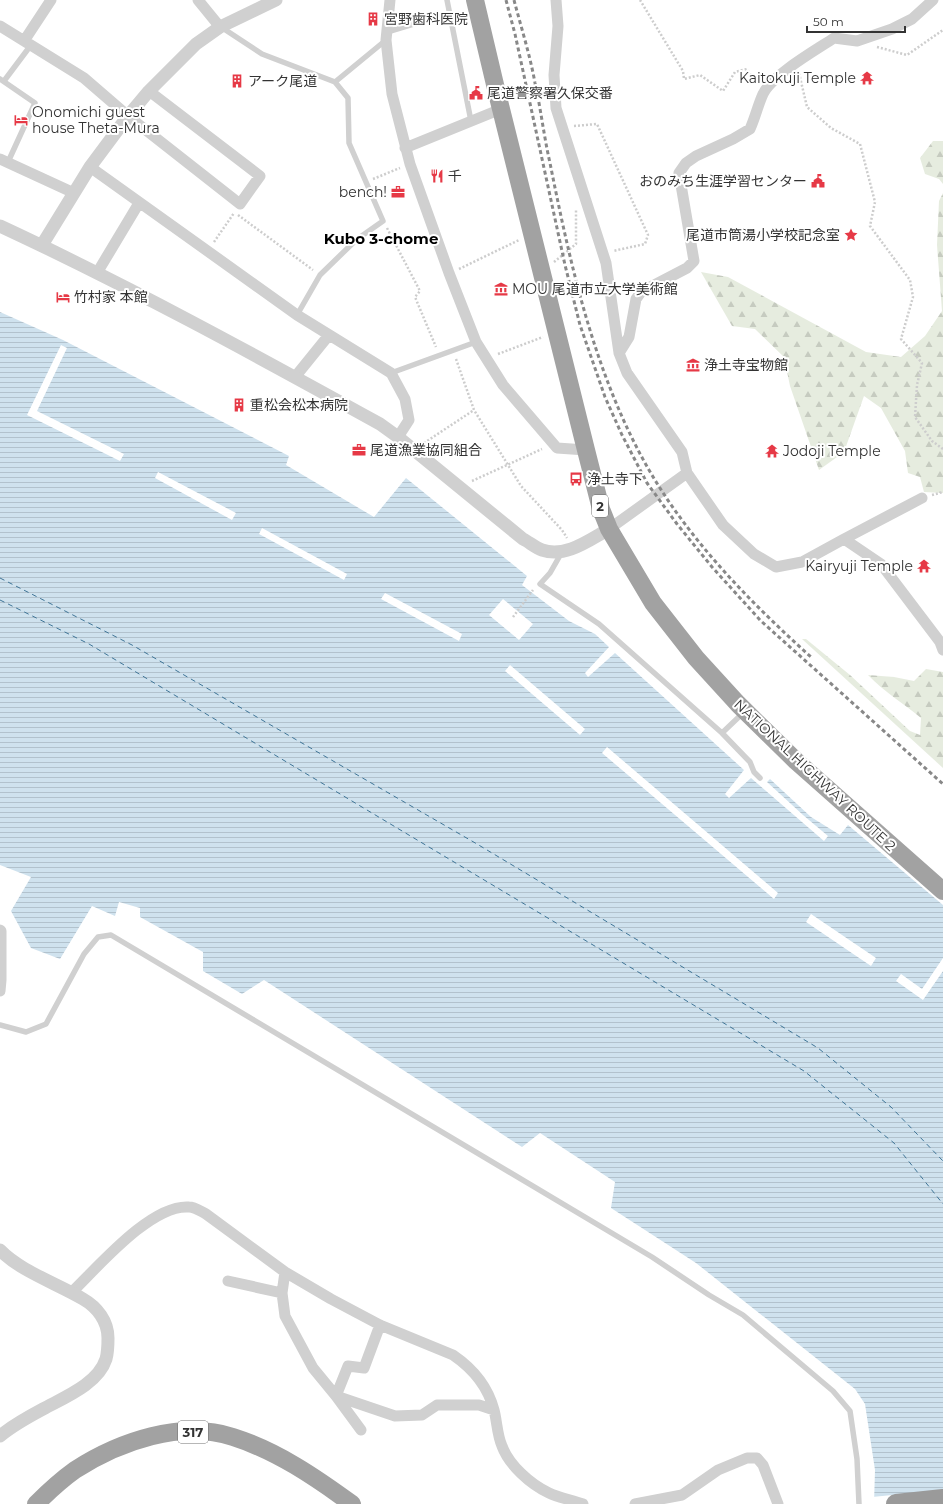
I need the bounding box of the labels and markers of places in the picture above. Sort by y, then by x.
place label: 宮野歯科医院 [384,10,468,28]
building icon: 宮野歯科医院 [365,11,381,27]
place label: Kaitokuji Temple [739,69,856,87]
temple icon: Kaitokuji Temple [859,70,875,86]
place label: アーク尾道 [248,72,317,90]
building icon: アーク尾道 [229,73,245,89]
place label: 尾道警察署久保交番 [487,84,613,102]
public building icon: 尾道警察署久保交番 [468,85,484,101]
place label: Onomichi guest house Theta-Mura [32,103,160,137]
hotel icon: Onomichi guest house Theta-Mura [13,112,29,128]
place label: 千 [448,167,462,185]
restaurant icon: 千 [429,168,445,184]
place label: おのみち生涯学習センター [639,172,807,190]
public building icon: おのみち生涯学習センター [810,173,826,189]
place label: bench! [339,183,387,201]
office icon: bench! [390,184,406,200]
place label: 尾道市筒湯小学校記念室 [686,226,840,244]
place icon: 尾道市筒湯小学校記念室 [843,227,859,243]
place label: MOU 尾道市立大学美術館 [512,280,678,298]
museum icon: MOU 尾道市立大学美術館 [493,281,509,297]
place label: 竹村家 本館 [74,288,148,306]
hotel icon: 竹村家 本館 [55,289,71,305]
place label: 浄土寺宝物館 [704,356,788,374]
museum icon: 浄土寺宝物館 [685,357,701,373]
place label: 重松会松本病院 [250,396,348,414]
building icon: 重松会松本病院 [231,397,247,413]
place label: 尾道漁業協同組合 [370,441,482,459]
office icon: 尾道漁業協同組合 [351,442,367,458]
place label: Jodoji Temple [782,442,881,460]
temple icon: Jodoji Temple [764,443,780,459]
place label: 浄土寺下 [587,470,643,488]
bus stop icon: 浄土寺下 [568,471,584,487]
place label: Kairyuji Temple [805,557,913,575]
temple icon: Kairyuji Temple [916,558,932,574]

